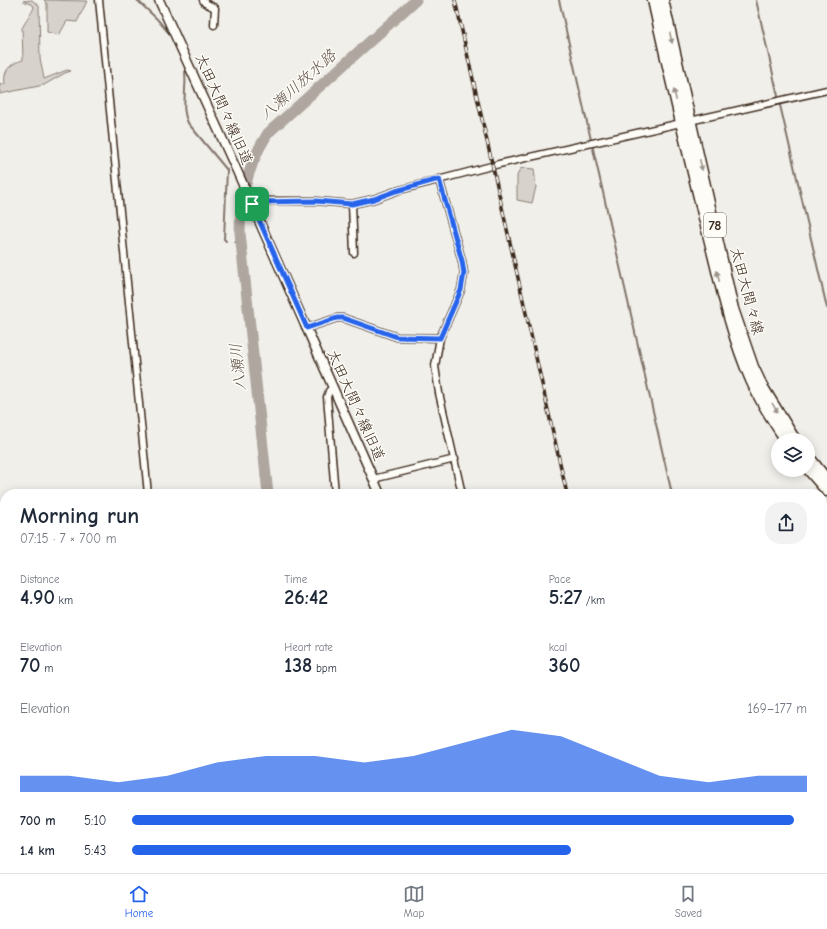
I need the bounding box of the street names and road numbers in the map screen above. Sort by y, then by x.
street label: 太田大間々線旧道 [191,51,257,167]
road number: 78 [704,213,726,237]
street label: 太田大間々線 [727,245,767,337]
street label: 太田大間々線旧道 [323,347,389,463]

